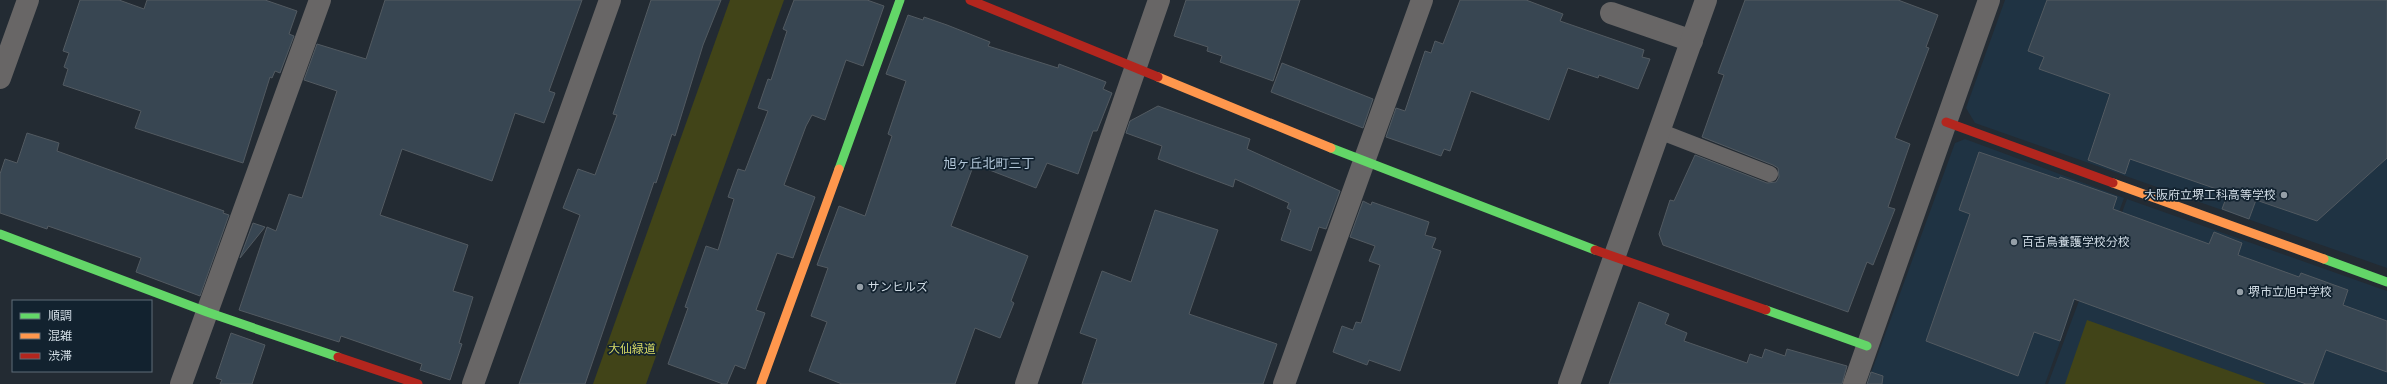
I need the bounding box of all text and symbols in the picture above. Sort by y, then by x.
district label: 旭ヶ丘北町三丁 [943,156,1035,171]
place label: 大阪府立堺工科高等学校 [2144,188,2276,202]
marker: 大阪府立堺工科高等学校 [2279,190,2289,200]
place label: 百舌鳥養護学校分校 [2022,235,2130,249]
marker: 百舌鳥養護学校分校 [2009,237,2019,247]
place label: サンヒルズ [868,280,928,294]
marker: サンヒルズ [855,282,865,292]
place label: 堺市立旭中学校 [2248,285,2332,299]
marker: 堺市立旭中学校 [2235,287,2245,297]
legend [12,300,152,372]
text: 順調 [48,309,72,323]
text: 混雑 [48,329,72,343]
park label: 大仙緑道 [608,342,656,356]
text: 渋滞 [48,349,72,363]

